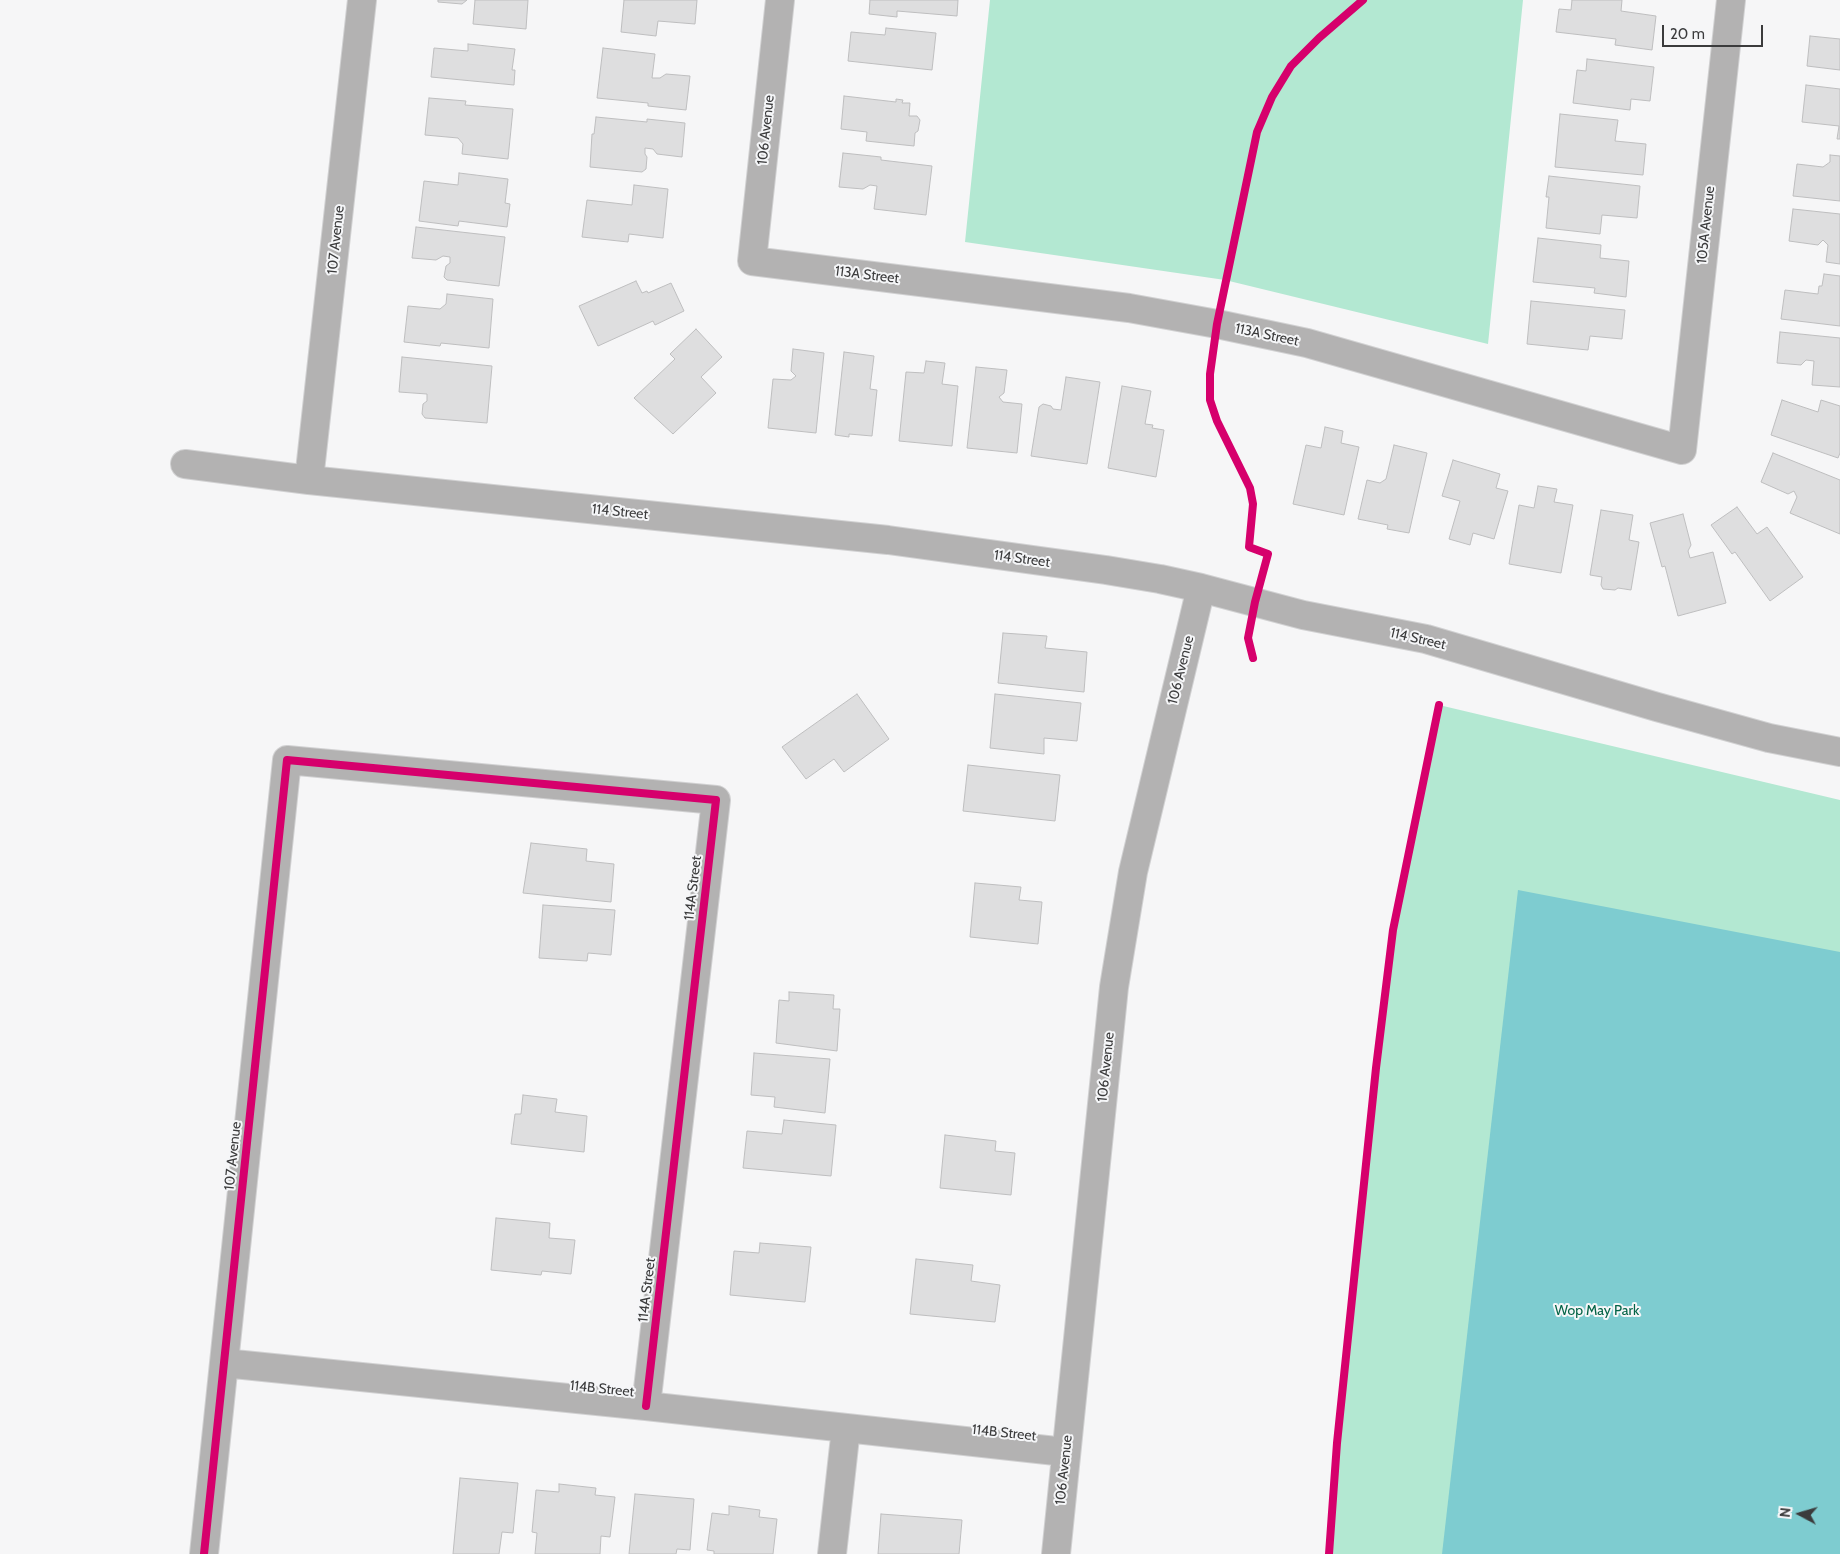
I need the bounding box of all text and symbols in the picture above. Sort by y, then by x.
scale bar [1665,15,1766,47]
text: 20 m [1670,25,1705,43]
street label: 106 Avenue [754,94,778,166]
street label: 105A Avenue [1694,185,1718,265]
street label: 107 Avenue [324,205,348,275]
street label: 113A Street [834,263,900,287]
street label: 113A Street [1234,320,1300,350]
street label: 114 Street [591,501,649,523]
street label: 114 Street [993,547,1051,571]
street label: 114 Street [1389,624,1447,654]
street label: 106 Avenue [1164,634,1198,706]
street label: 114A Street [681,855,705,921]
street label: 106 Avenue [1094,1031,1118,1103]
street label: 107 Avenue [221,1121,245,1191]
street label: 114A Street [635,1257,659,1323]
park label: Wop May Park [1555,1303,1639,1319]
street label: 114B Street [569,1377,635,1401]
street label: 114B Street [971,1421,1037,1445]
street label: 106 Avenue [1052,1434,1076,1506]
north arrow [1775,1489,1825,1539]
text: N [1776,1507,1795,1518]

